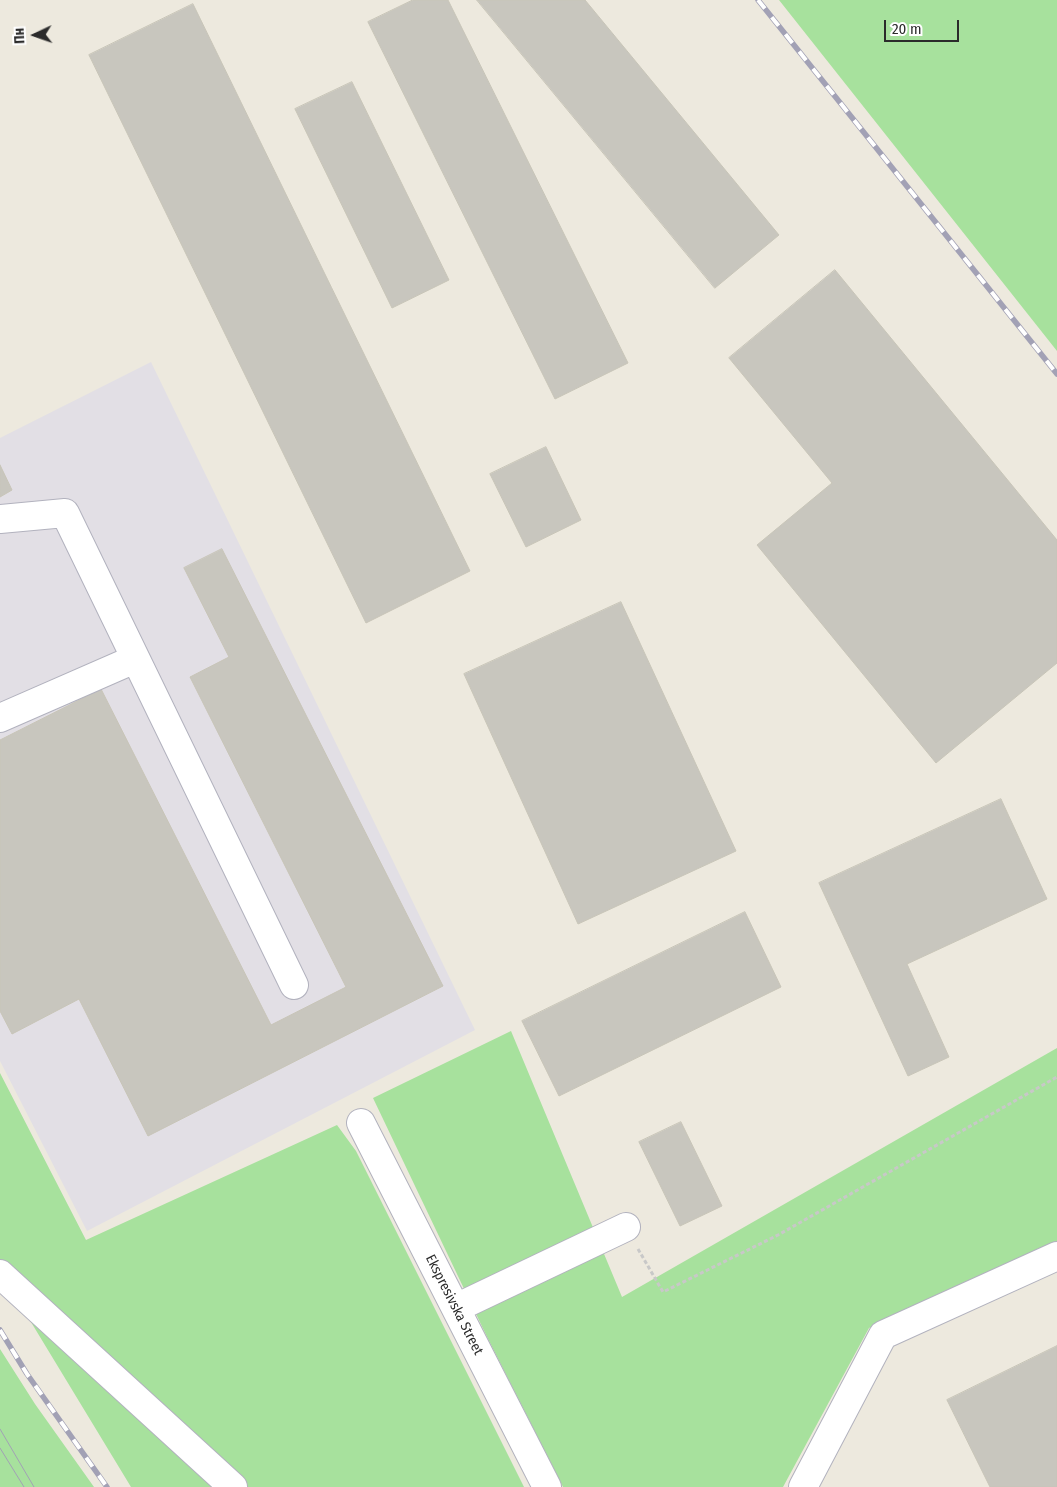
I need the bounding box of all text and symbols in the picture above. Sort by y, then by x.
north arrow [10,10,60,60]
scale bar [887,10,962,42]
text: 20 m [892,20,922,38]
text: Пн [11,27,28,44]
street label: Ekspresivska Street [421,1252,487,1358]

